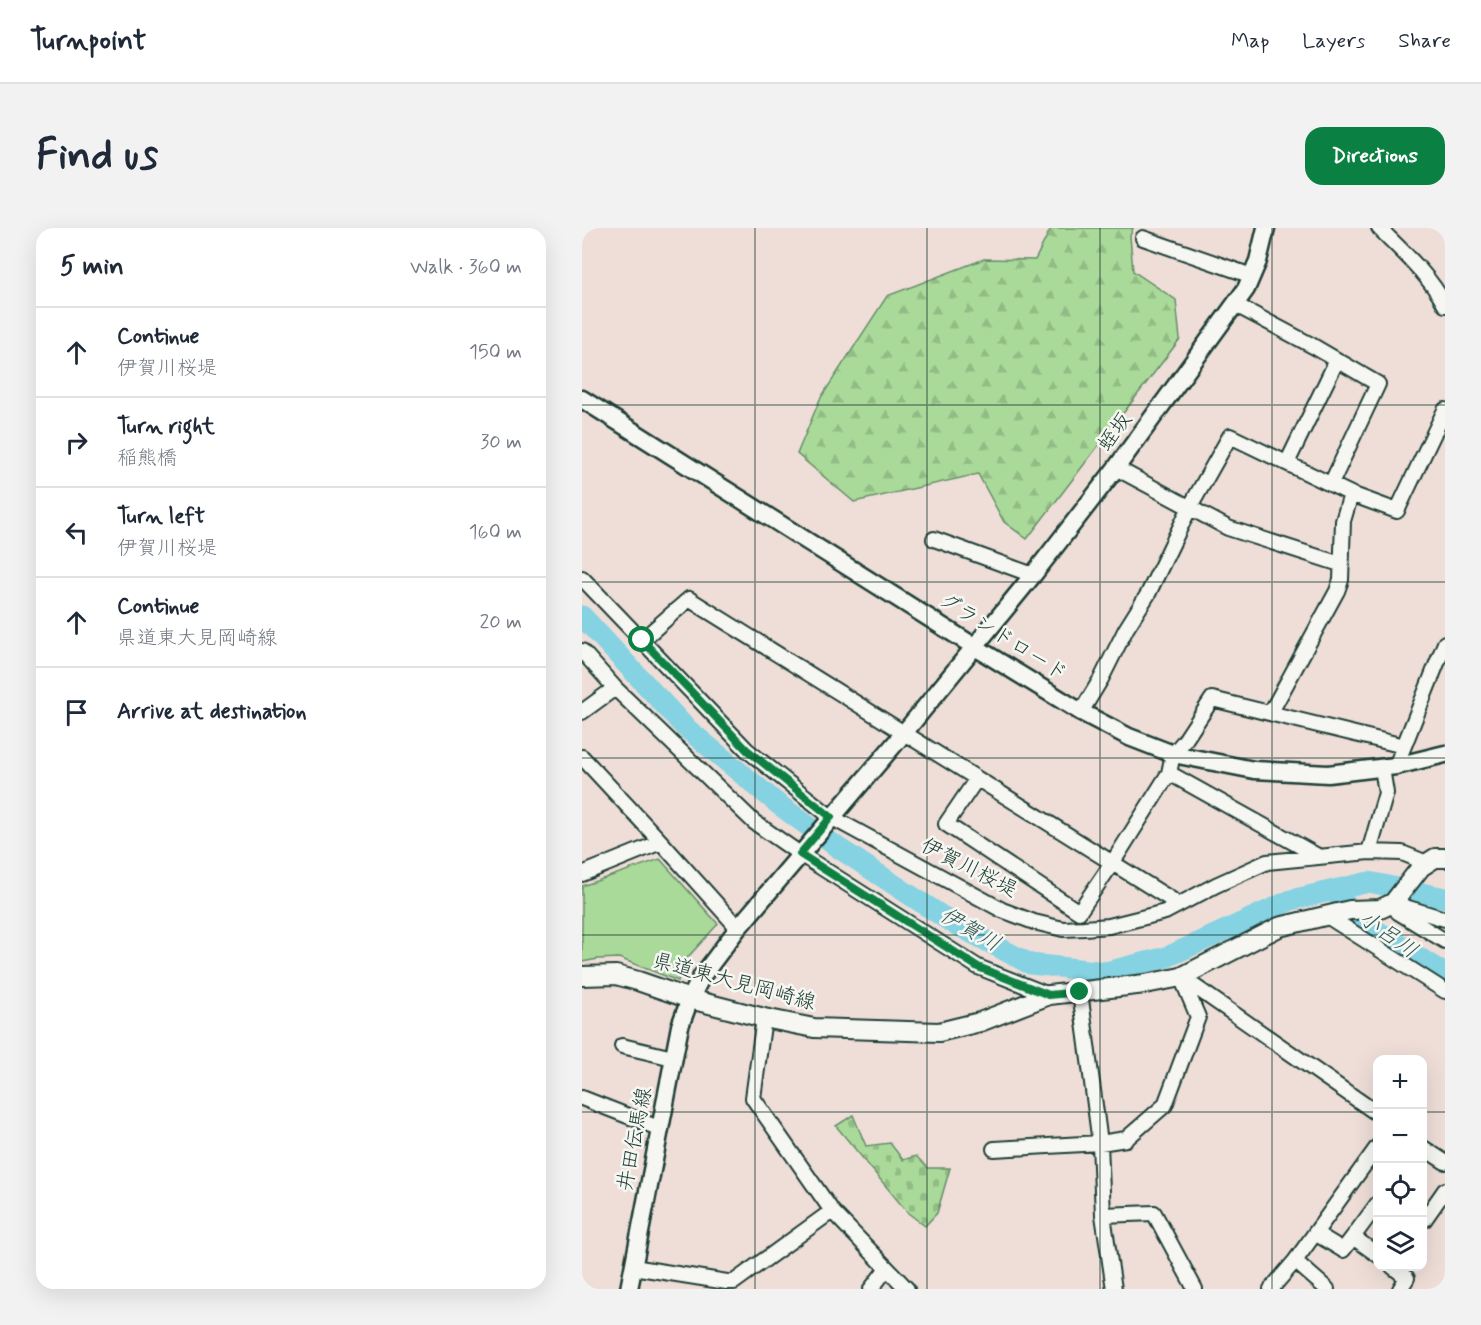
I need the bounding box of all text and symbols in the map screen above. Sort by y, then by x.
text: Turnpoint [30,23,146,60]
text: Map [1231,27,1269,55]
text: Layers [1302,27,1365,55]
text: Share [1398,27,1451,55]
button: Directions [1305,127,1445,185]
text: Find us [36,129,158,184]
text: 5 min [60,250,124,284]
text: Walk · 360 m [410,254,522,281]
text: Continue [117,323,199,351]
icon: ahead [60,336,93,369]
text: 150 m [469,339,522,366]
text: 伊賀川桜堤 [117,355,217,382]
street label: 蛭坂 [1091,407,1139,457]
text: Turn right [117,413,215,441]
icon: right [60,426,93,459]
text: 30 m [480,429,522,456]
text: 稲熊橋 [117,445,177,472]
text: Turn left [117,503,205,531]
icon: left [60,516,93,549]
text: 160 m [469,519,522,546]
text: 伊賀川桜堤 [117,535,217,562]
street label: グランドロード [933,586,1073,688]
text: Continue [117,593,199,621]
icon: ahead [60,606,93,639]
text: 20 m [479,609,522,636]
text: 県道東大見岡崎線 [117,625,277,652]
route start [628,626,654,652]
icon: arrive [60,696,93,729]
text: Arrive at destination [117,698,307,726]
street label: 伊賀川桜堤 [916,832,1022,904]
water label: 伊賀川 [934,901,1006,959]
water label: 小呂川 [1353,905,1423,965]
street label: 県道東大見岡崎線 [649,947,819,1017]
route end [1066,978,1092,1004]
map controls [1373,1055,1427,1271]
button: + [1373,1055,1427,1109]
street label: 井田伝馬線 [611,1085,659,1193]
button: − [1373,1109,1427,1163]
button: locate [1373,1163,1427,1217]
button: layers [1373,1217,1427,1271]

